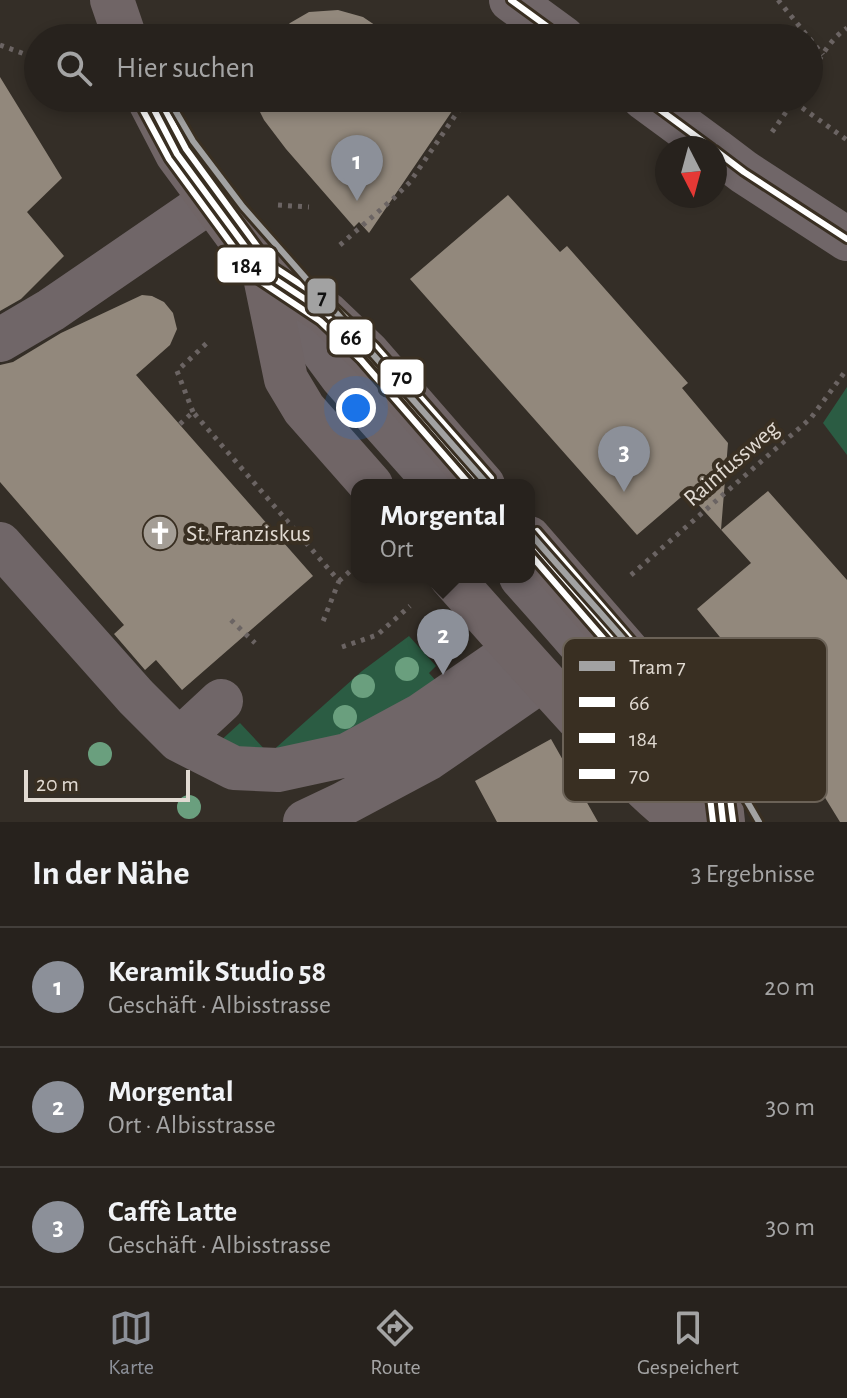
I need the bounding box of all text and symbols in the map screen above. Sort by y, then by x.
search box [24,24,823,112]
icon: search [52,46,96,90]
text: Hier suchen [116,53,255,83]
pin: 1 [331,135,383,201]
north arrow [655,136,727,208]
line badge: 184 [216,246,277,284]
text: 184 [232,255,262,277]
line badge: 7 [306,277,337,315]
text: 7 [317,286,327,308]
line badge: 66 [328,318,374,356]
text: 66 [340,327,362,349]
line badge: 70 [379,358,425,396]
text: 70 [392,366,412,388]
your location [336,388,376,428]
street label: Rainfussweg [679,416,784,511]
pin: 3 [598,426,650,492]
popup [351,479,535,583]
text: Morgental [380,501,506,531]
church icon: St. Franziskus [141,514,179,552]
place label: St. Franziskus [186,522,311,546]
text: Ort [380,536,413,562]
pin: 2 [417,609,469,675]
legend [563,638,827,802]
text: Tram 7 [629,656,686,678]
text: 66 [629,692,650,714]
text: 184 [629,728,658,750]
text: 70 [629,764,650,786]
scale bar [24,766,190,802]
text: 20 m [36,773,79,795]
text: In der Nähe [32,857,189,891]
text: 3 Ergebnisse [691,861,815,887]
text: Keramik Studio 58 [108,957,326,987]
text: 1 [53,974,63,1000]
text: 20 m [764,974,815,1000]
text: Geschäft · Albisstrasse [108,992,331,1018]
text: Morgental [108,1077,234,1107]
text: 2 [52,1094,64,1120]
text: 30 m [765,1094,815,1120]
text: Ort · Albisstrasse [108,1112,276,1138]
text: Caffè Latte [108,1197,237,1227]
text: 3 [52,1214,64,1240]
text: 30 m [765,1214,815,1240]
text: Geschäft · Albisstrasse [108,1232,331,1258]
tab: Karte [108,1306,154,1380]
tab: Route [370,1306,421,1380]
tab: Gespeichert [637,1306,739,1380]

